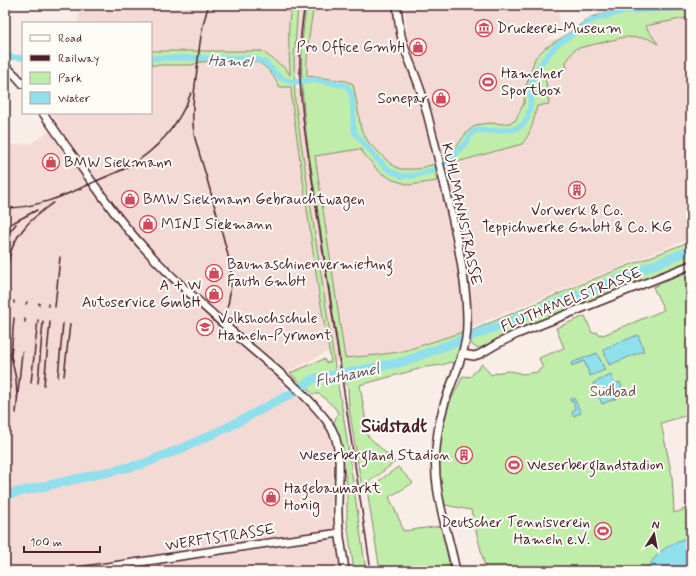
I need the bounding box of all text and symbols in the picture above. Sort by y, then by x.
museum icon: Druckerei-Museum [474,18,494,38]
place label: Druckerei-Museum [497,19,622,39]
legend [22,22,152,114]
text: Road [58,31,82,47]
shop icon: Pro Office GmbH [408,37,428,57]
place label: Pro Office GmbH [297,38,405,58]
water label: Hamel [207,50,255,73]
text: Railway [58,51,100,67]
place label: Hamelner Sportbox [501,64,564,101]
text: Park [58,71,82,87]
sports icon: Hamelner Sportbox [478,72,498,92]
shop icon: Sonepar [431,88,451,108]
place label: Sonepar [377,89,428,109]
text: Water [58,91,90,107]
street label: KUHLMANNSTRASSE [436,141,486,288]
shop icon: BMW Siekmann [41,152,61,172]
place label: BMW Siekmann [64,153,172,173]
building icon: Vorwerk & Co. Teppichwerke GmbH & Co. KG [567,180,587,200]
shop icon: BMW Siekmann Gebrauchtwagen [120,189,140,209]
place label: BMW Siekmann Gebrauchtwagen [143,190,365,211]
place label: Vorwerk & Co. Teppichwerke GmbH & Co. KG [482,201,672,238]
shop icon: MINI Siekmann [138,214,158,234]
place label: MINI Siekmann [161,215,272,235]
place label: Baumaschinenvermietung Fauth GmbH [227,255,393,292]
street label: FLUTHAMELSTRASSE [498,262,645,337]
shop icon: Baumaschinenvermietung Fauth GmbH [204,263,224,283]
place label: A + W Autoservice GmbH [82,276,201,313]
shop icon: A + W Autoservice GmbH [204,284,224,304]
place label: Volkshochschule Hameln-Pyrmont [218,309,331,346]
school or university icon: Volkshochschule Hameln-Pyrmont [195,317,215,337]
water label: Fluthamel [313,358,383,393]
park label: Südbad [590,382,636,402]
district label: Südstadt [361,414,427,439]
building icon: Weserbergland Stadion [454,445,474,465]
place label: Weserbergland Stadion [299,446,451,467]
sports icon: Weserberglandstadion [504,455,524,475]
place label: Weserberglandstadion [527,456,664,477]
place label: Hagebaumarkt Honig [284,479,381,517]
shop icon: Hagebaumarkt Honig [261,487,281,507]
place label: Deutscher Tennisverein Hameln e.V. [441,513,590,550]
north arrow [634,514,674,554]
text: N [651,518,661,533]
street label: WERFTSTRASSE [164,519,277,557]
sports icon: Deutscher Tennisverein Hameln e.V. [593,521,613,541]
scale bar [24,528,100,554]
text: 100 m [30,535,62,551]

